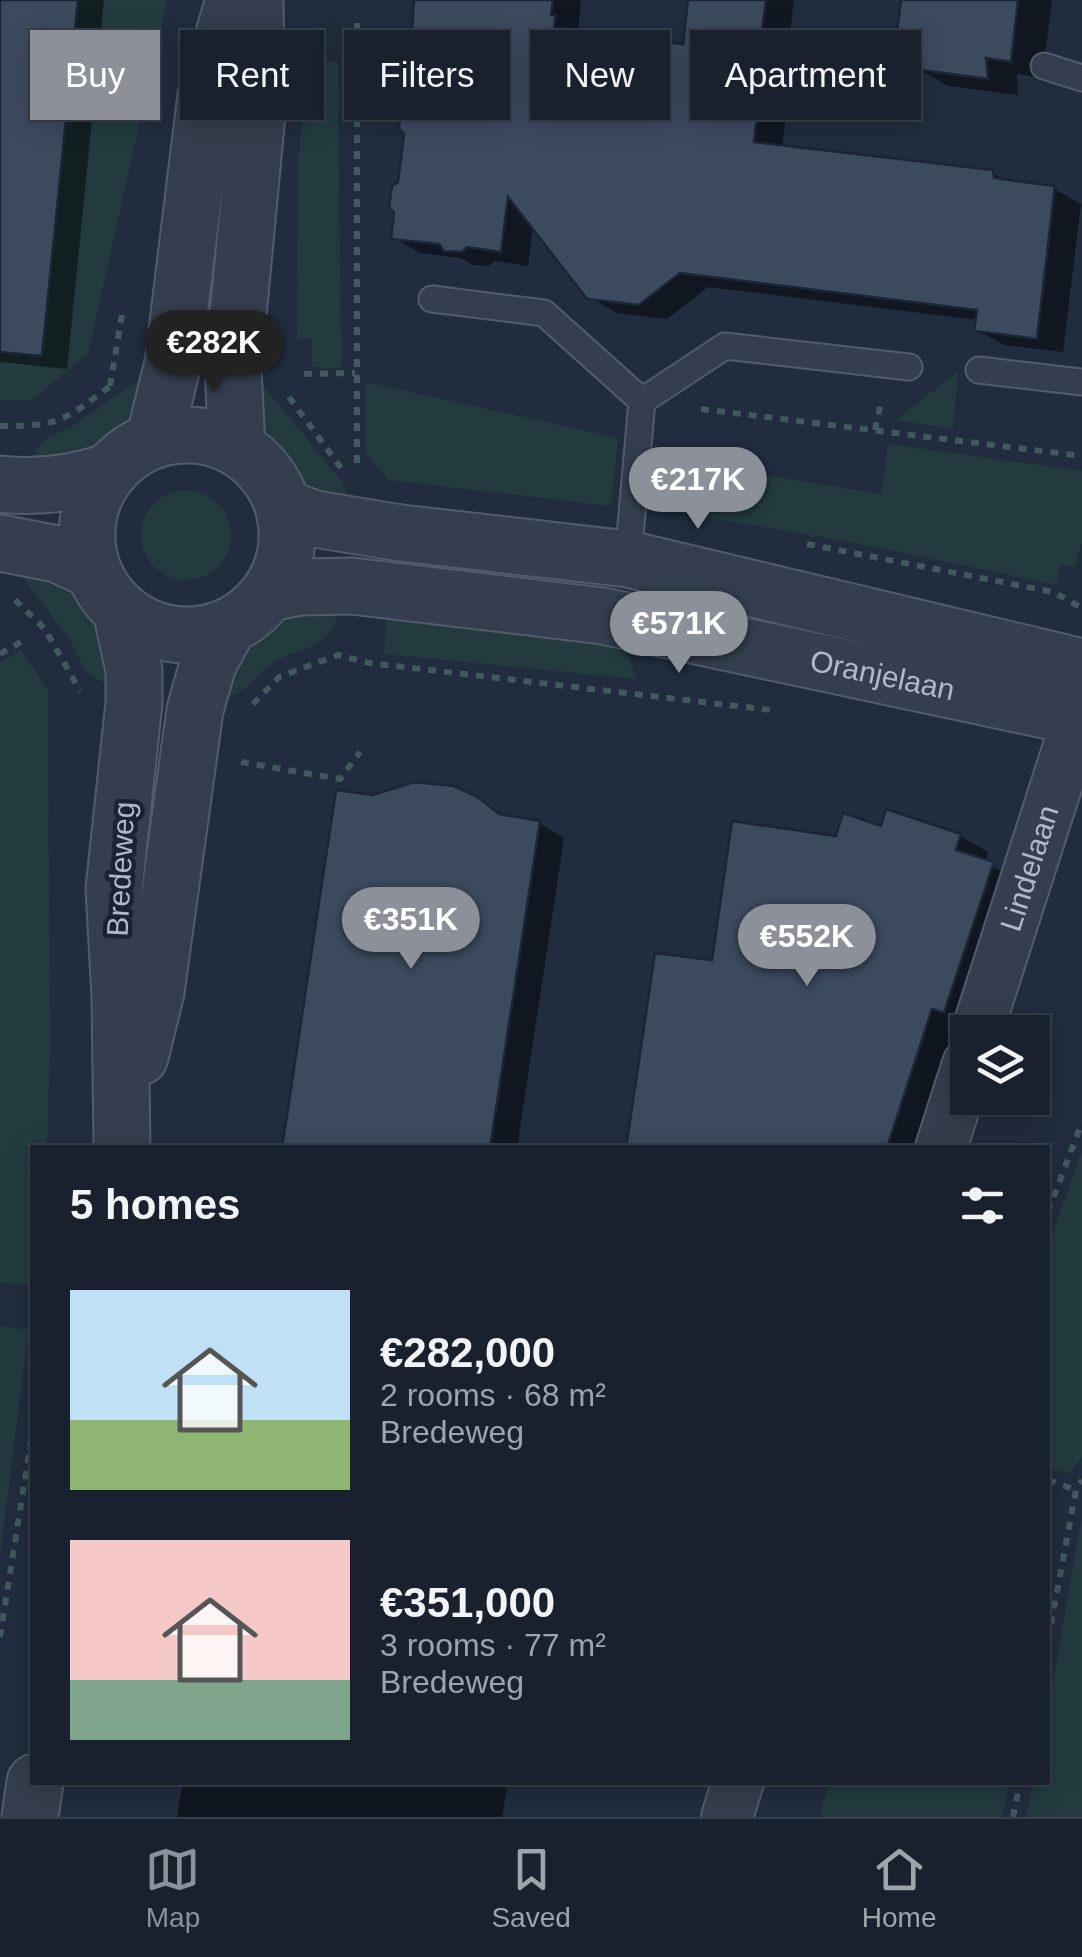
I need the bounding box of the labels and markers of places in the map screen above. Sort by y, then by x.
pin: €282K [144,310,284,395]
pin: €217K [628,447,768,532]
pin: €571K [609,591,749,676]
pin: €351K [341,887,481,972]
pin: €552K [737,904,877,989]

